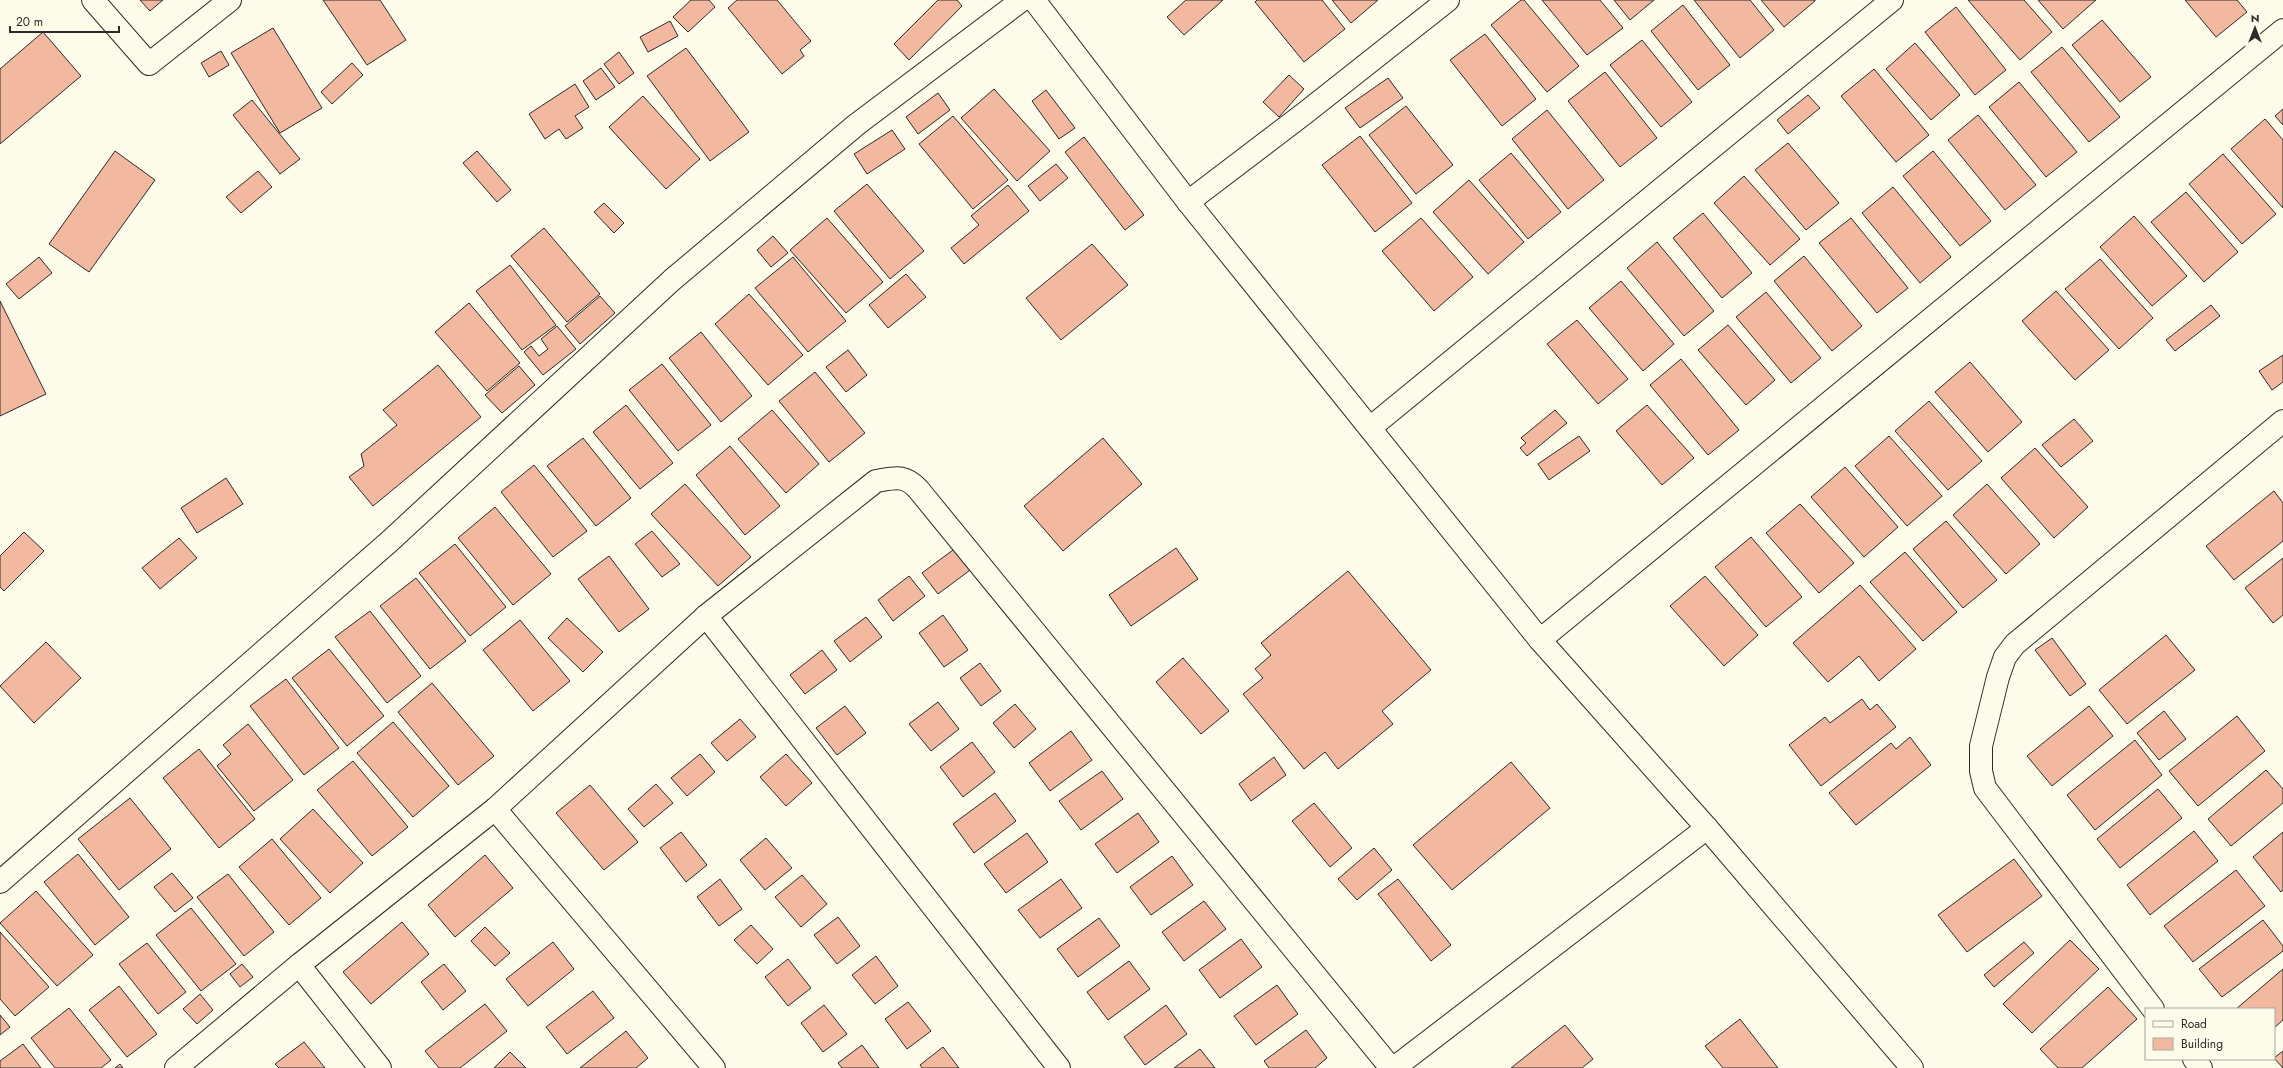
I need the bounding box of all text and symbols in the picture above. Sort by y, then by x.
scale bar [10,8,119,34]
north arrow [2235,8,2275,48]
text: N [2251,10,2259,26]
text: 20 m [16,13,43,31]
legend [2145,1008,2275,1060]
text: Road [2181,1015,2207,1033]
text: Building [2181,1035,2223,1053]

